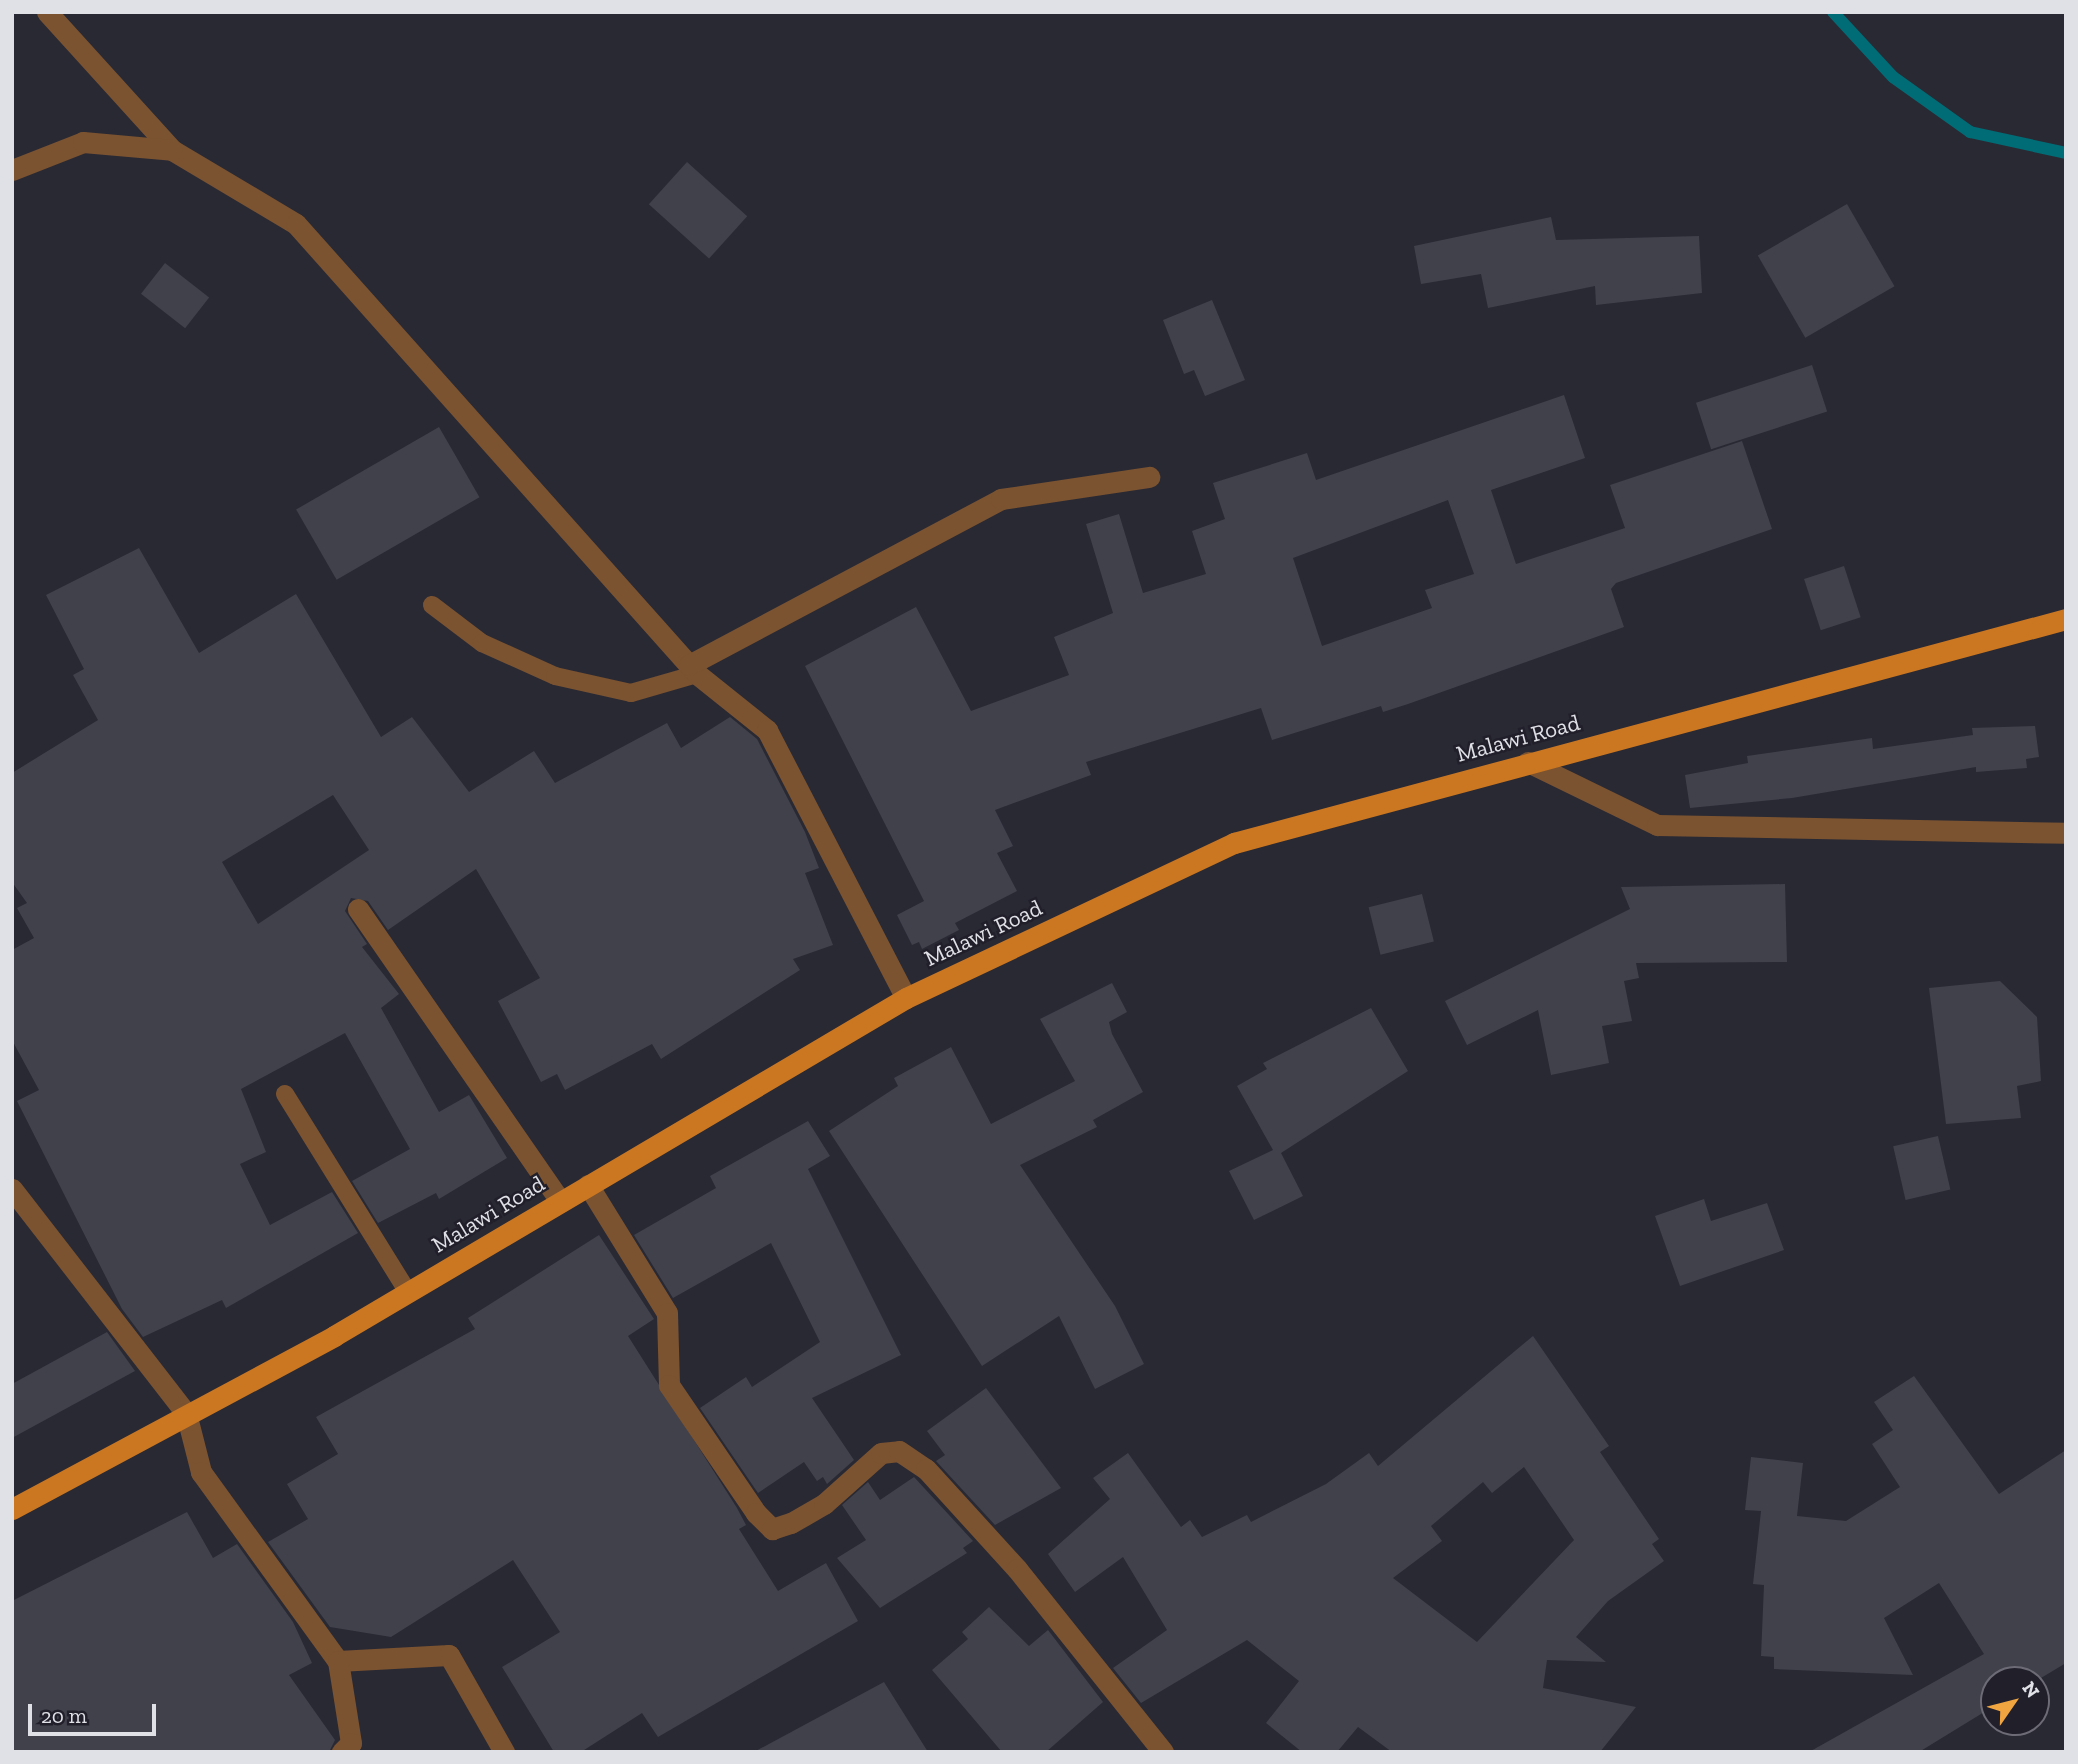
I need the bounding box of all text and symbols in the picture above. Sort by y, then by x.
street label: Malawi Road [1453,708,1583,768]
street label: Malawi Road [920,894,1046,972]
street label: Malawi Road [427,1170,549,1258]
north arrow [1980,1666,2050,1736]
text: N [2017,1677,2045,1702]
scale bar [32,1690,159,1734]
text: 20 m [41,1703,87,1728]

